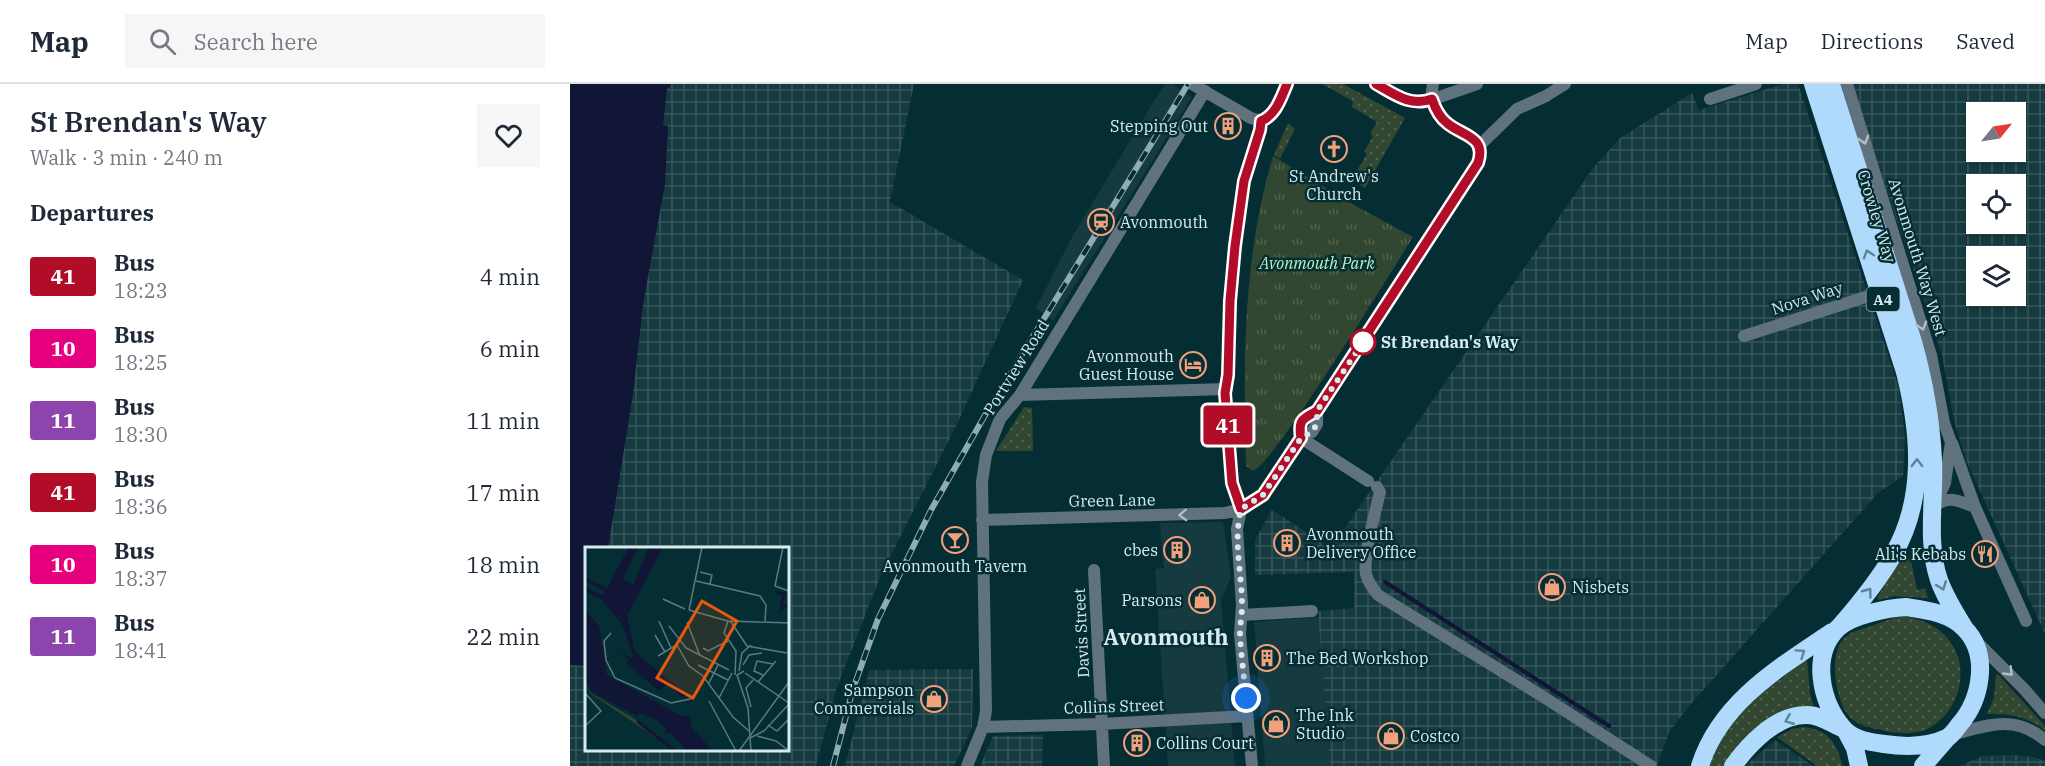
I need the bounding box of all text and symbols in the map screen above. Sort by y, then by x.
search box [125,14,545,68]
text: Map [30,23,89,60]
icon: search [146,25,179,58]
text: Search here [194,27,318,56]
text: Map [1745,27,1788,55]
text: Directions [1821,27,1923,55]
text: Saved [1956,27,2015,55]
north arrow [1966,102,2026,162]
map controls [1966,102,2026,306]
text: St Brendan's Way [30,103,267,140]
button: heart [477,104,540,167]
building icon: Stepping Out [1213,111,1243,141]
place label: Stepping Out [1110,116,1208,136]
church icon: St Andrew's Church [1319,134,1349,164]
one-way arrow [1857,134,1869,145]
text: Walk · 3 min · 240 m [30,144,223,171]
place label: St Andrew's Church [1289,166,1379,204]
street label: Crowley Way [1853,167,1901,265]
button: locate [1966,174,2026,234]
street label: Avonmouth Way West [1884,176,1952,339]
text: Departures [30,198,154,227]
station icon: Avonmouth [1086,207,1116,237]
place label: Avonmouth [1120,212,1208,232]
button: layers [1966,246,2026,306]
text: Bus [114,248,155,277]
one-way arrow [1863,249,1876,260]
park label: Avonmouth Park [1258,253,1375,273]
text: 41 [50,262,76,290]
text: 4 min [480,262,540,291]
text: 18:23 [114,277,168,304]
street label: Nova Way [1769,277,1846,319]
road number: A4 [1866,287,1900,311]
street label: Portview Road [979,316,1053,418]
text: Bus [114,320,155,349]
one-way arrow [1915,320,1927,331]
marker: St Brendan's Way [1350,329,1376,355]
place label: St Brendan's Way [1381,332,1520,352]
text: 10 [50,334,76,362]
text: 6 min [480,334,540,363]
place label: Avonmouth Guest House [1079,346,1174,384]
text: 18:25 [114,349,168,376]
hotel icon: Avonmouth Guest House [1178,350,1208,380]
text: Bus [114,392,155,421]
text: 11 [50,406,76,434]
text: 11 min [467,406,540,435]
line badge: 41 [1201,406,1255,444]
text: 41 [1215,411,1241,439]
text: 18:30 [114,421,168,448]
one-way arrow [1911,458,1923,467]
text: Bus [114,464,155,493]
text: 41 [50,478,76,506]
text: 17 min [467,478,540,507]
street label: Green Lane [1068,489,1156,511]
text: 18:36 [114,493,168,520]
one-way arrow [1179,508,1188,521]
place label: Avonmouth Delivery Office [1306,524,1416,562]
bar icon: Avonmouth Tavern [940,525,970,555]
building icon: Avonmouth Delivery Office [1272,528,1302,558]
building icon: cbes [1162,535,1192,565]
text: Bus [114,536,155,565]
restaurant icon: Ali's Kebabs [1970,539,2000,569]
place label: cbes [1124,540,1158,560]
place label: Ali's Kebabs [1875,544,1966,564]
inset map [585,547,789,751]
text: 10 [50,550,76,578]
text: 18 min [467,550,540,579]
place label: Avonmouth Tavern [883,556,1027,576]
text: 18:37 [114,565,168,592]
shop icon: Nisbets [1537,572,1567,602]
place label: Nisbets [1572,577,1629,597]
one-way arrow [1935,580,1947,591]
shop icon: Parsons [1187,585,1217,615]
street label: Davis Street [1069,587,1093,678]
one-way arrow [1861,587,1872,598]
place label: Parsons [1122,590,1182,610]
text: Bus [114,608,155,637]
text: 11 [50,622,76,650]
text: 22 min [467,622,540,651]
district label: Avonmouth [1103,622,1229,651]
text: 18:41 [114,637,168,664]
building icon: The Bed Workshop [1252,643,1282,673]
place label: The Bed Workshop [1286,648,1429,668]
one-way arrow [1795,649,1806,660]
one-way arrow [2001,665,2012,676]
place label: Sampson Commercials [814,680,914,718]
your location [1231,683,1261,713]
shop icon: Sampson Commercials [919,684,949,714]
street label: Collins Street [1063,694,1165,718]
place label: The Ink Studio [1296,705,1354,743]
shop icon: The Ink Studio [1261,709,1291,739]
one-way arrow [1784,713,1795,725]
shop icon: Costco [1376,721,1406,751]
place label: Costco [1410,726,1460,746]
building icon: Collins Court [1122,728,1152,758]
place label: Collins Court [1156,733,1254,753]

